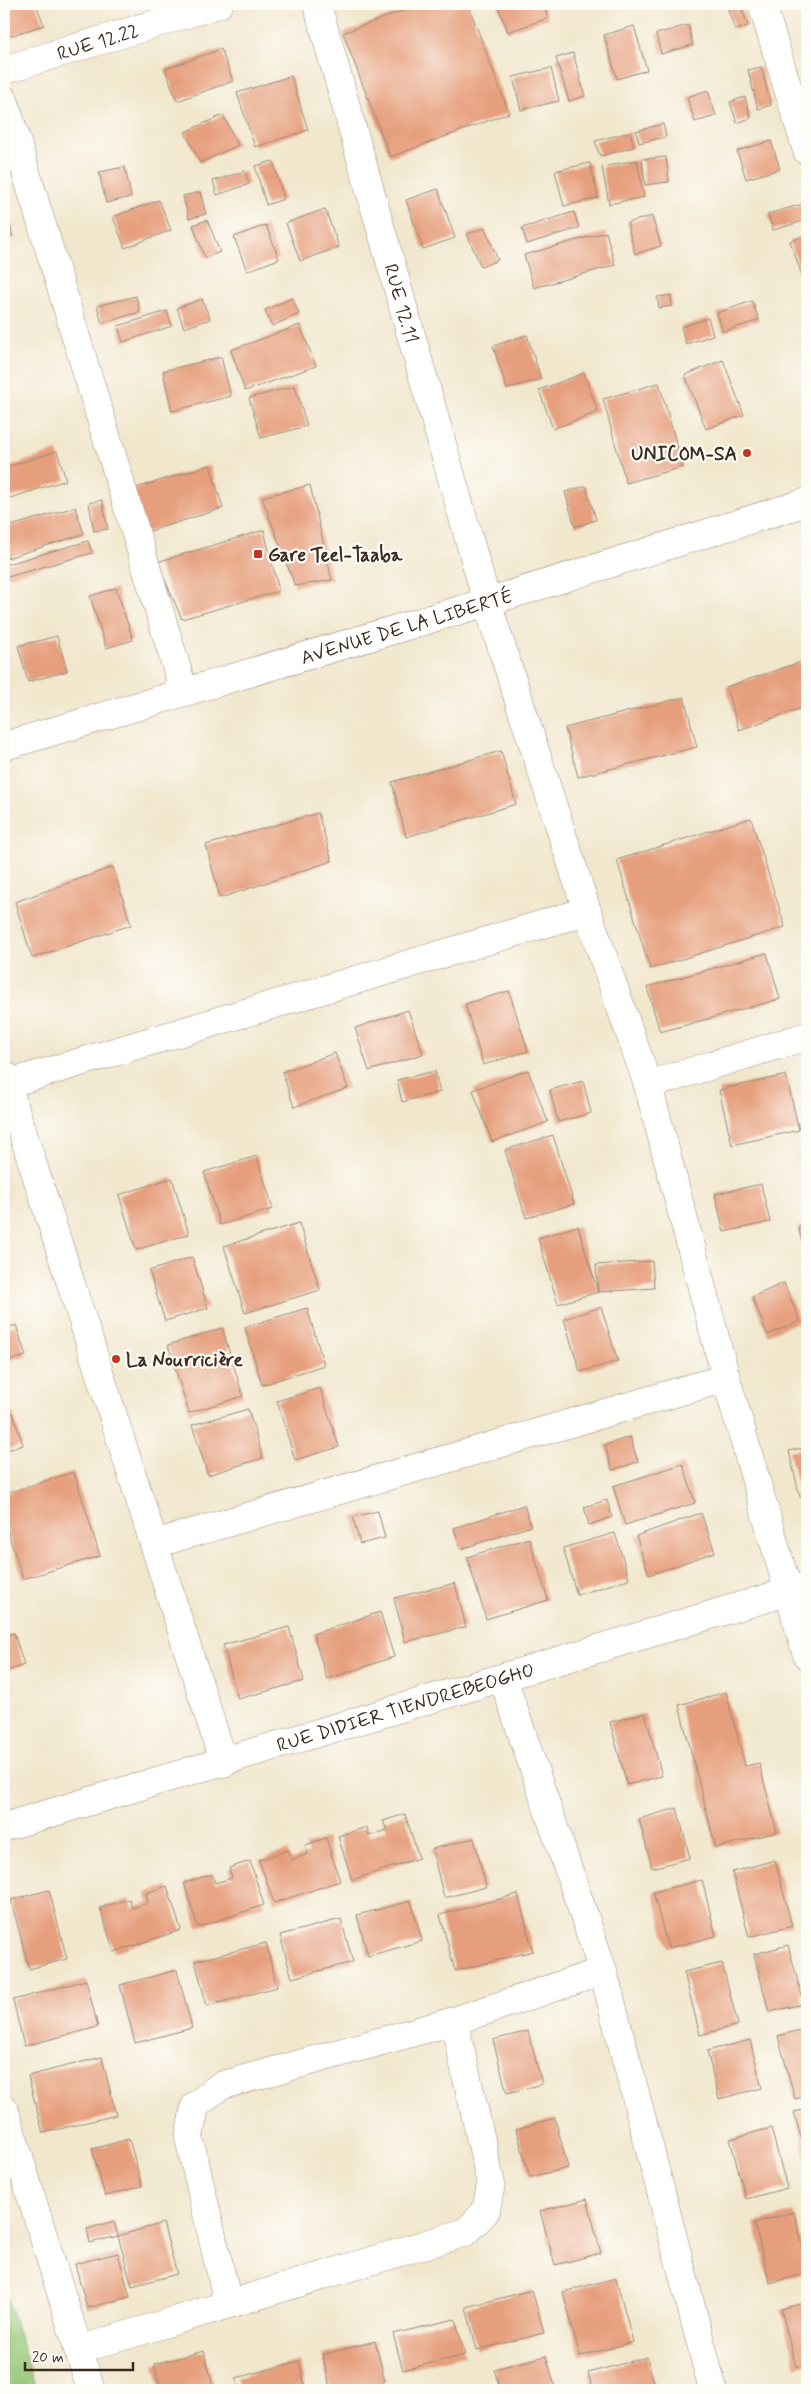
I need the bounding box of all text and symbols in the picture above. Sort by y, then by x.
street label: RUE 12.22 [54,18,142,67]
street label: RUE 12.11 [377,261,424,346]
place label: UNICOM-SA [631,442,737,467]
marker: UNICOM-SA [741,447,753,459]
place label: Gare Teel-Taaba [268,543,403,568]
marker: Gare Teel-Taaba [252,548,264,560]
street label: AVENUE DE LA LIBERTÉ [298,583,516,671]
place label: La Nourricière [126,1348,244,1373]
marker: La Nourricière [110,1353,122,1365]
street label: RUE DIDIER TIENDREBEOGHO [274,1658,538,1758]
scale bar [25,2339,132,2371]
text: 20 m [32,2348,64,2368]

